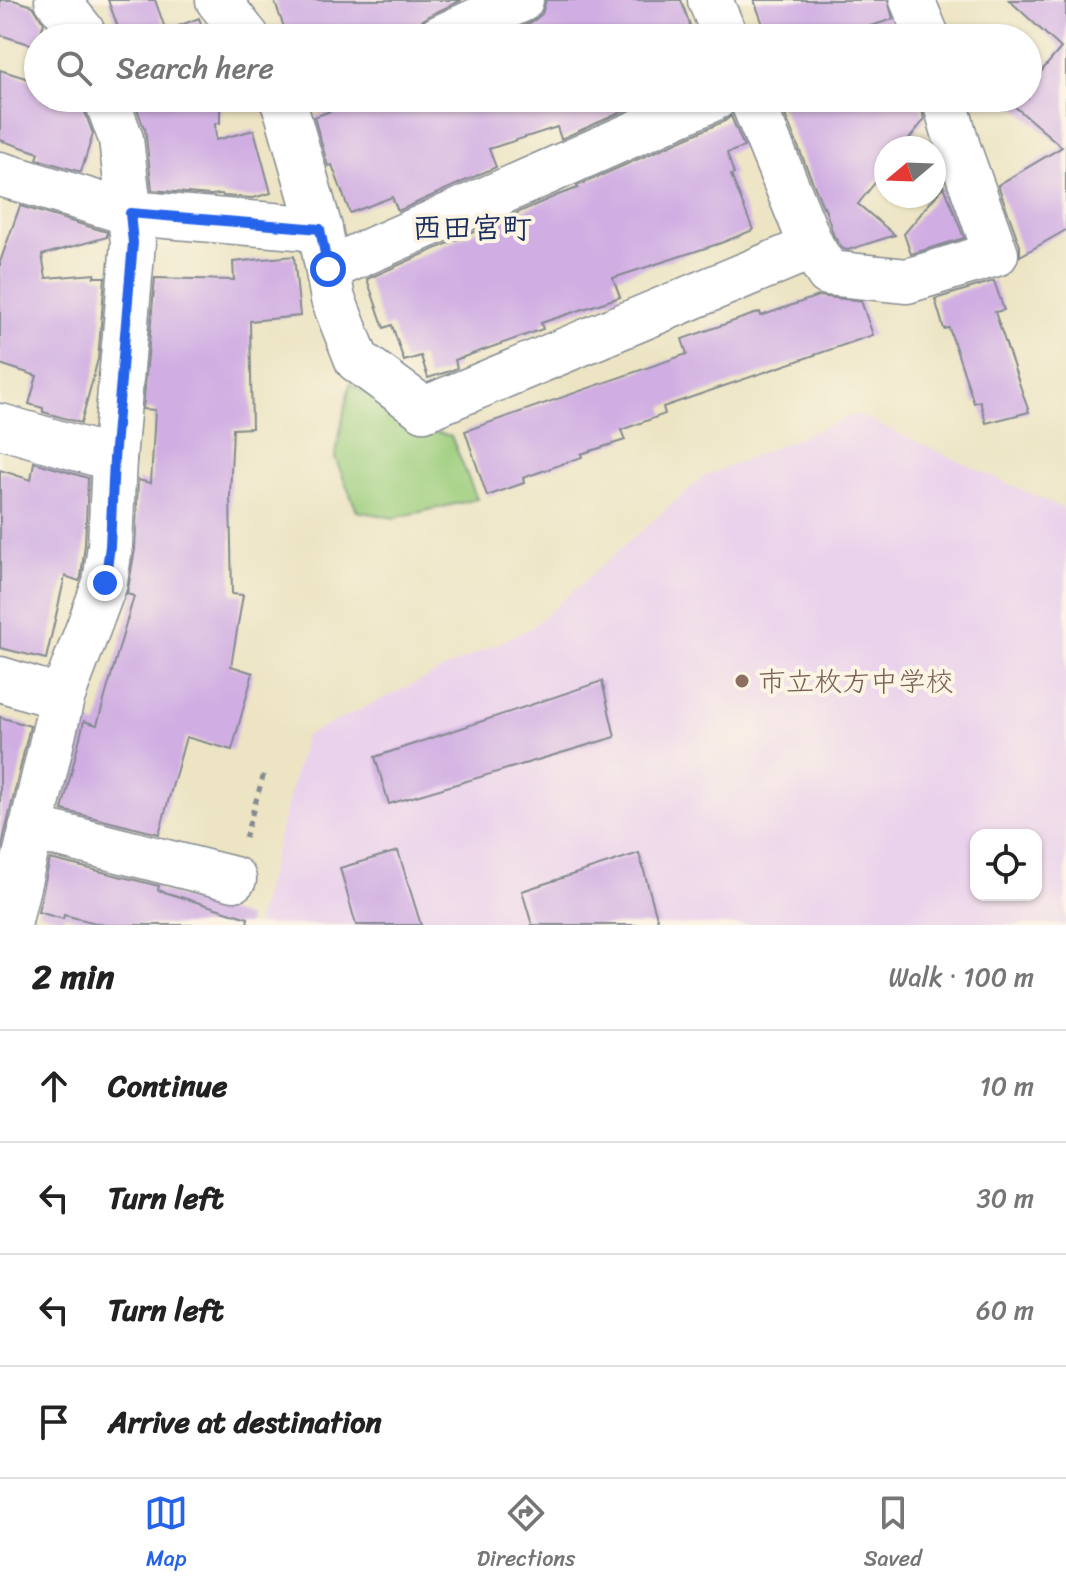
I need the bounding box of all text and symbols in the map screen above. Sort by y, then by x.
search box [24,24,1042,112]
text: Search here [116,41,274,95]
icon: search [52,46,96,90]
north arrow [874,136,946,208]
district label: 西田宮町 [412,201,532,255]
route start [310,251,346,287]
route end [87,565,123,601]
place label: 市立枚方中学校 [758,657,954,706]
marker: 市立枚方中学校 [733,672,751,690]
map controls [970,829,1042,901]
button: locate [970,829,1042,901]
text: 2 min [32,947,114,1007]
text: Walk · 100 m [888,954,1034,1000]
text: Continue [108,1059,227,1113]
text: 10 m [980,1063,1034,1109]
icon: ahead [32,1064,76,1108]
text: Turn left [108,1171,224,1225]
text: 30 m [977,1175,1034,1221]
icon: left [32,1176,76,1220]
text: Turn left [108,1283,224,1337]
text: 60 m [976,1287,1034,1333]
icon: left [32,1288,76,1332]
text: Arrive at destination [108,1395,382,1449]
icon: arrive [32,1400,76,1444]
tab: Map [144,1491,188,1578]
tab: Directions [477,1491,575,1578]
tab: Saved [864,1491,922,1578]

